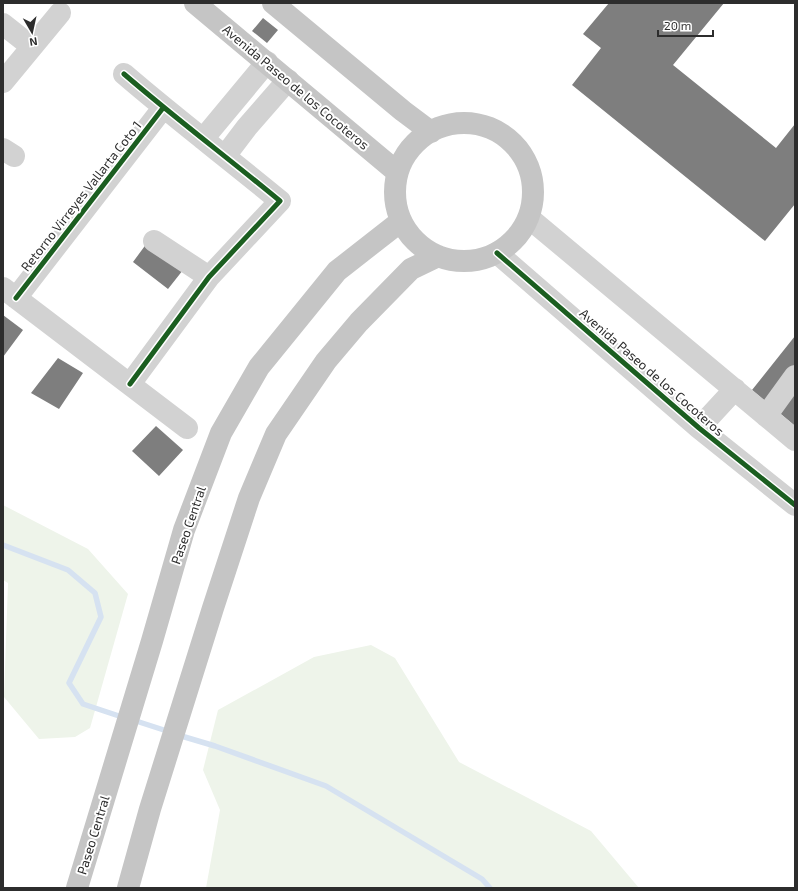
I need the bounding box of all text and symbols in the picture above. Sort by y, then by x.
north arrow [12,12,52,52]
scale bar [658,12,713,38]
text: 20 m [664,18,691,32]
street label: Avenida Paseo de los Cocoteros [220,21,372,153]
text: N [29,35,39,49]
street label: Retorno Virreyes Vallarta Coto 1 [17,118,145,274]
street label: Avenida Paseo de los Cocoteros [577,305,727,439]
street label: Paseo Central [167,484,209,566]
street label: Paseo Central [73,793,113,876]

